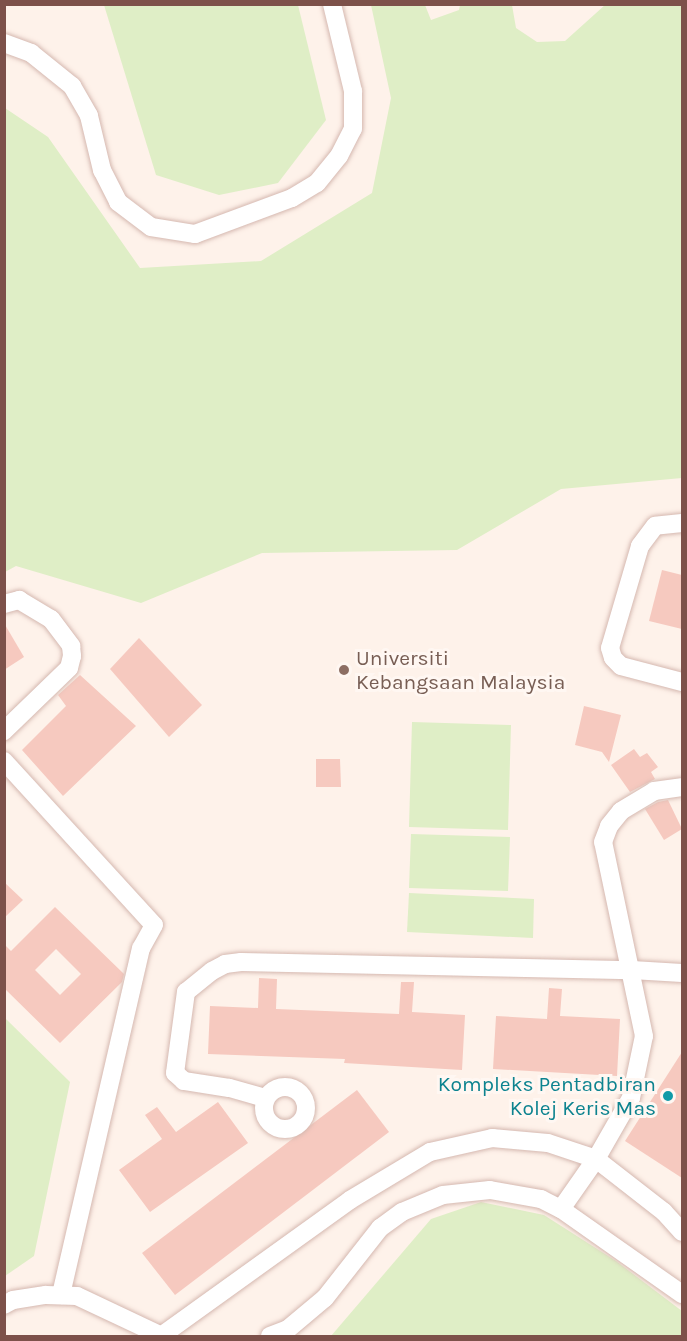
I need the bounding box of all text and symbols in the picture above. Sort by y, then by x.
place label: Universiti Kebangsaan Malaysia [356,645,565,695]
marker: Universiti Kebangsaan Malaysia [337,663,351,677]
place label: Kompleks Pentadbiran Kolej Keris Mas [438,1071,656,1121]
marker: Kompleks Pentadbiran Kolej Keris Mas [661,1089,675,1103]

